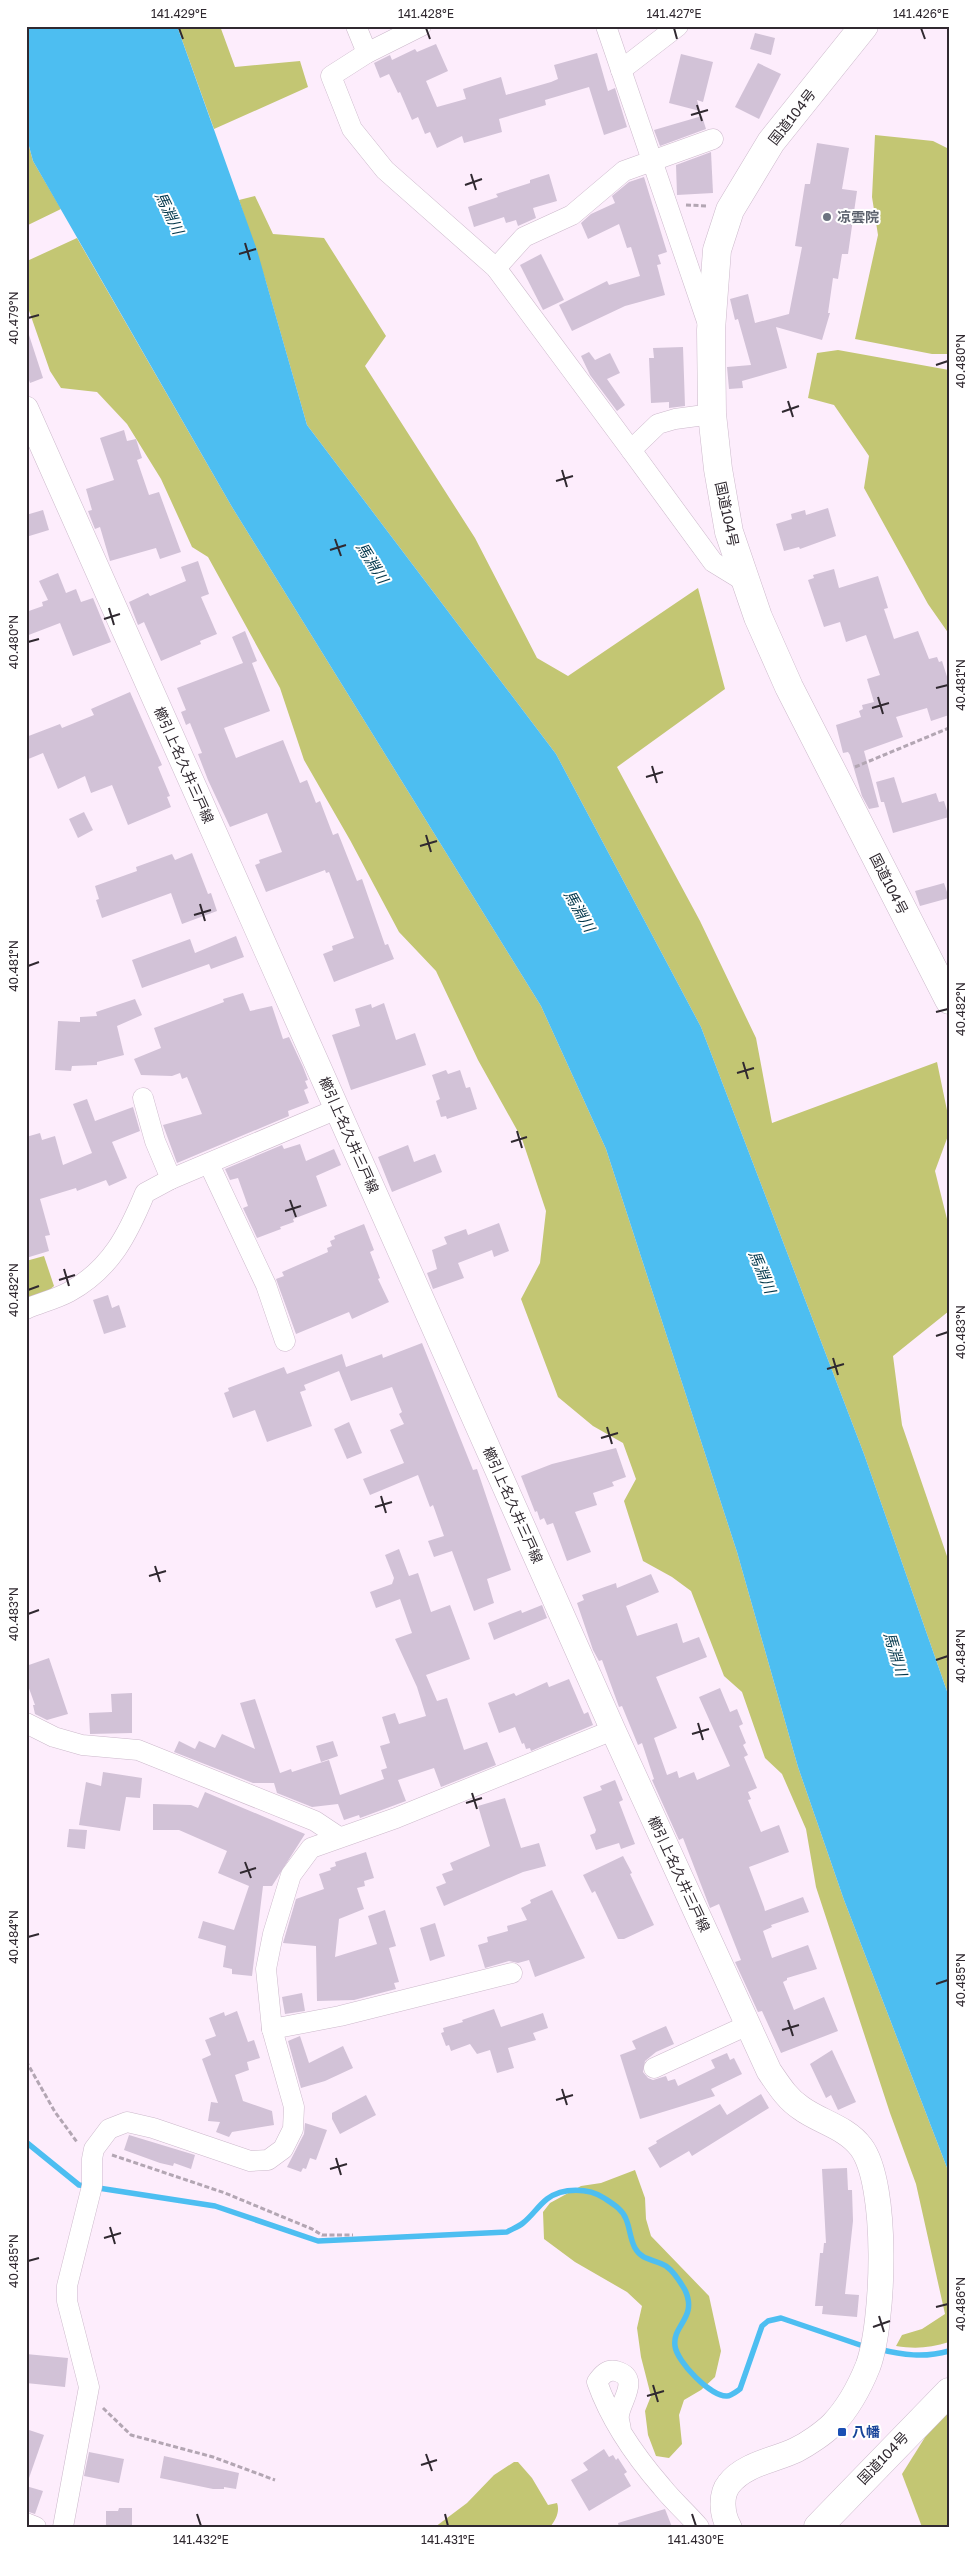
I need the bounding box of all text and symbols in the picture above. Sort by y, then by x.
text: 141.429°E [151,6,207,21]
text: 141.428°E [398,6,454,21]
text: 141.427°E [646,6,702,21]
text: 141.426°E [893,6,949,21]
street label: 国道104号 [765,85,819,148]
water label: 馬淵川 [152,188,189,239]
place label: 凉雲院 [837,208,879,225]
marker: 凉雲院 [821,211,833,223]
text: 40.479°N [6,291,21,345]
text: 40.480°N [953,334,968,388]
street label: 国道104号 [712,480,743,548]
water label: 馬淵川 [353,539,393,588]
text: 40.480°N [6,615,21,669]
text: 40.481°N [953,659,968,711]
street label: 櫛引上名久井三戸線 [151,704,218,826]
street label: 国道104号 [867,851,912,917]
water label: 馬淵川 [561,887,600,936]
text: 40.481°N [6,940,21,992]
text: 40.482°N [953,982,968,1036]
street label: 櫛引上名久井三戸線 [316,1074,383,1196]
water label: 馬淵川 [746,1247,781,1298]
text: 40.482°N [6,1263,21,1317]
text: 40.483°N [953,1305,968,1359]
street label: 櫛引上名久井三戸線 [480,1444,547,1566]
text: 40.483°N [6,1587,21,1641]
text: 40.484°N [953,1629,968,1683]
water label: 馬淵川 [881,1630,912,1680]
street label: 櫛引上名久井三戸線 [645,1813,714,1934]
text: 40.484°N [6,1910,21,1964]
text: 40.485°N [953,1953,968,2007]
text: 40.485°N [6,2234,21,2288]
text: 40.486°N [953,2277,968,2331]
place label: 八幡 [852,2423,880,2440]
marker: 八幡 [836,2426,848,2438]
street label: 国道104号 [854,2428,912,2487]
text: 141.432°E [173,2532,229,2547]
text: 141.431°E [421,2532,475,2547]
text: 141.430°E [668,2532,724,2547]

